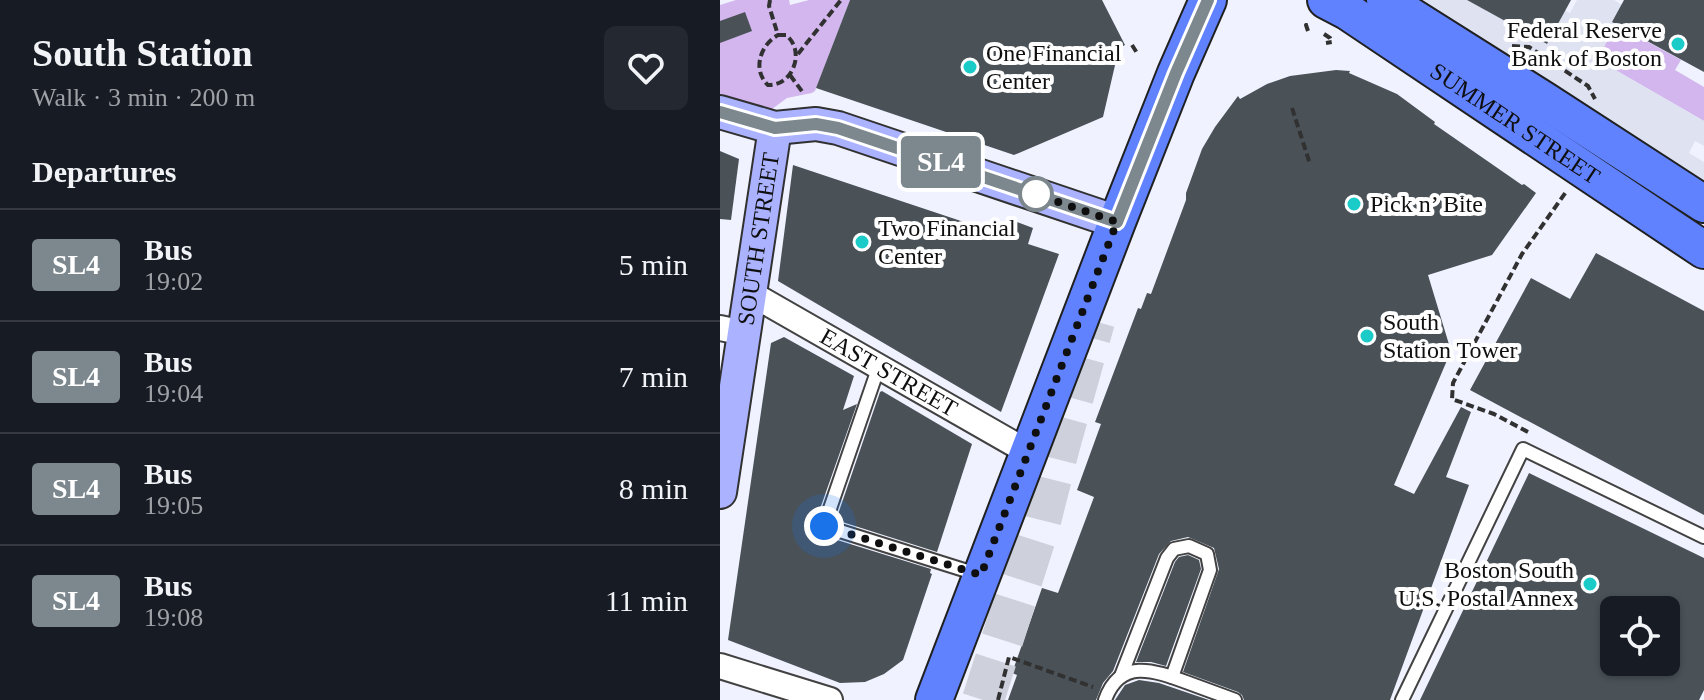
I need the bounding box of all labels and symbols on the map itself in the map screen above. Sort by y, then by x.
place label: Federal Reserve Bank of Boston [1507,17,1662,71]
marker: Federal Reserve Bank of Boston [1669,35,1687,53]
place label: One Financial Center [986,40,1122,94]
marker: One Financial Center [961,58,979,76]
street label: SUMMER STREET [1426,58,1605,190]
line badge: SL4 [895,136,987,188]
street label: SOUTH STREET [732,151,784,327]
unlabelled marker [1019,177,1053,211]
place label: Pick n’ Bite [1370,191,1483,217]
marker: Pick n’ Bite [1345,195,1363,213]
place label: Two Financial Center [878,215,1016,269]
marker: Two Financial Center [853,233,871,251]
place label: South Station Tower [1383,309,1518,363]
street label: EAST STREET [816,323,962,422]
marker: South Station Tower [1358,327,1376,345]
your location [804,506,844,546]
place label: Boston South U.S. Postal Annex [1398,557,1574,611]
marker: Boston South U.S. Postal Annex [1581,575,1599,593]

